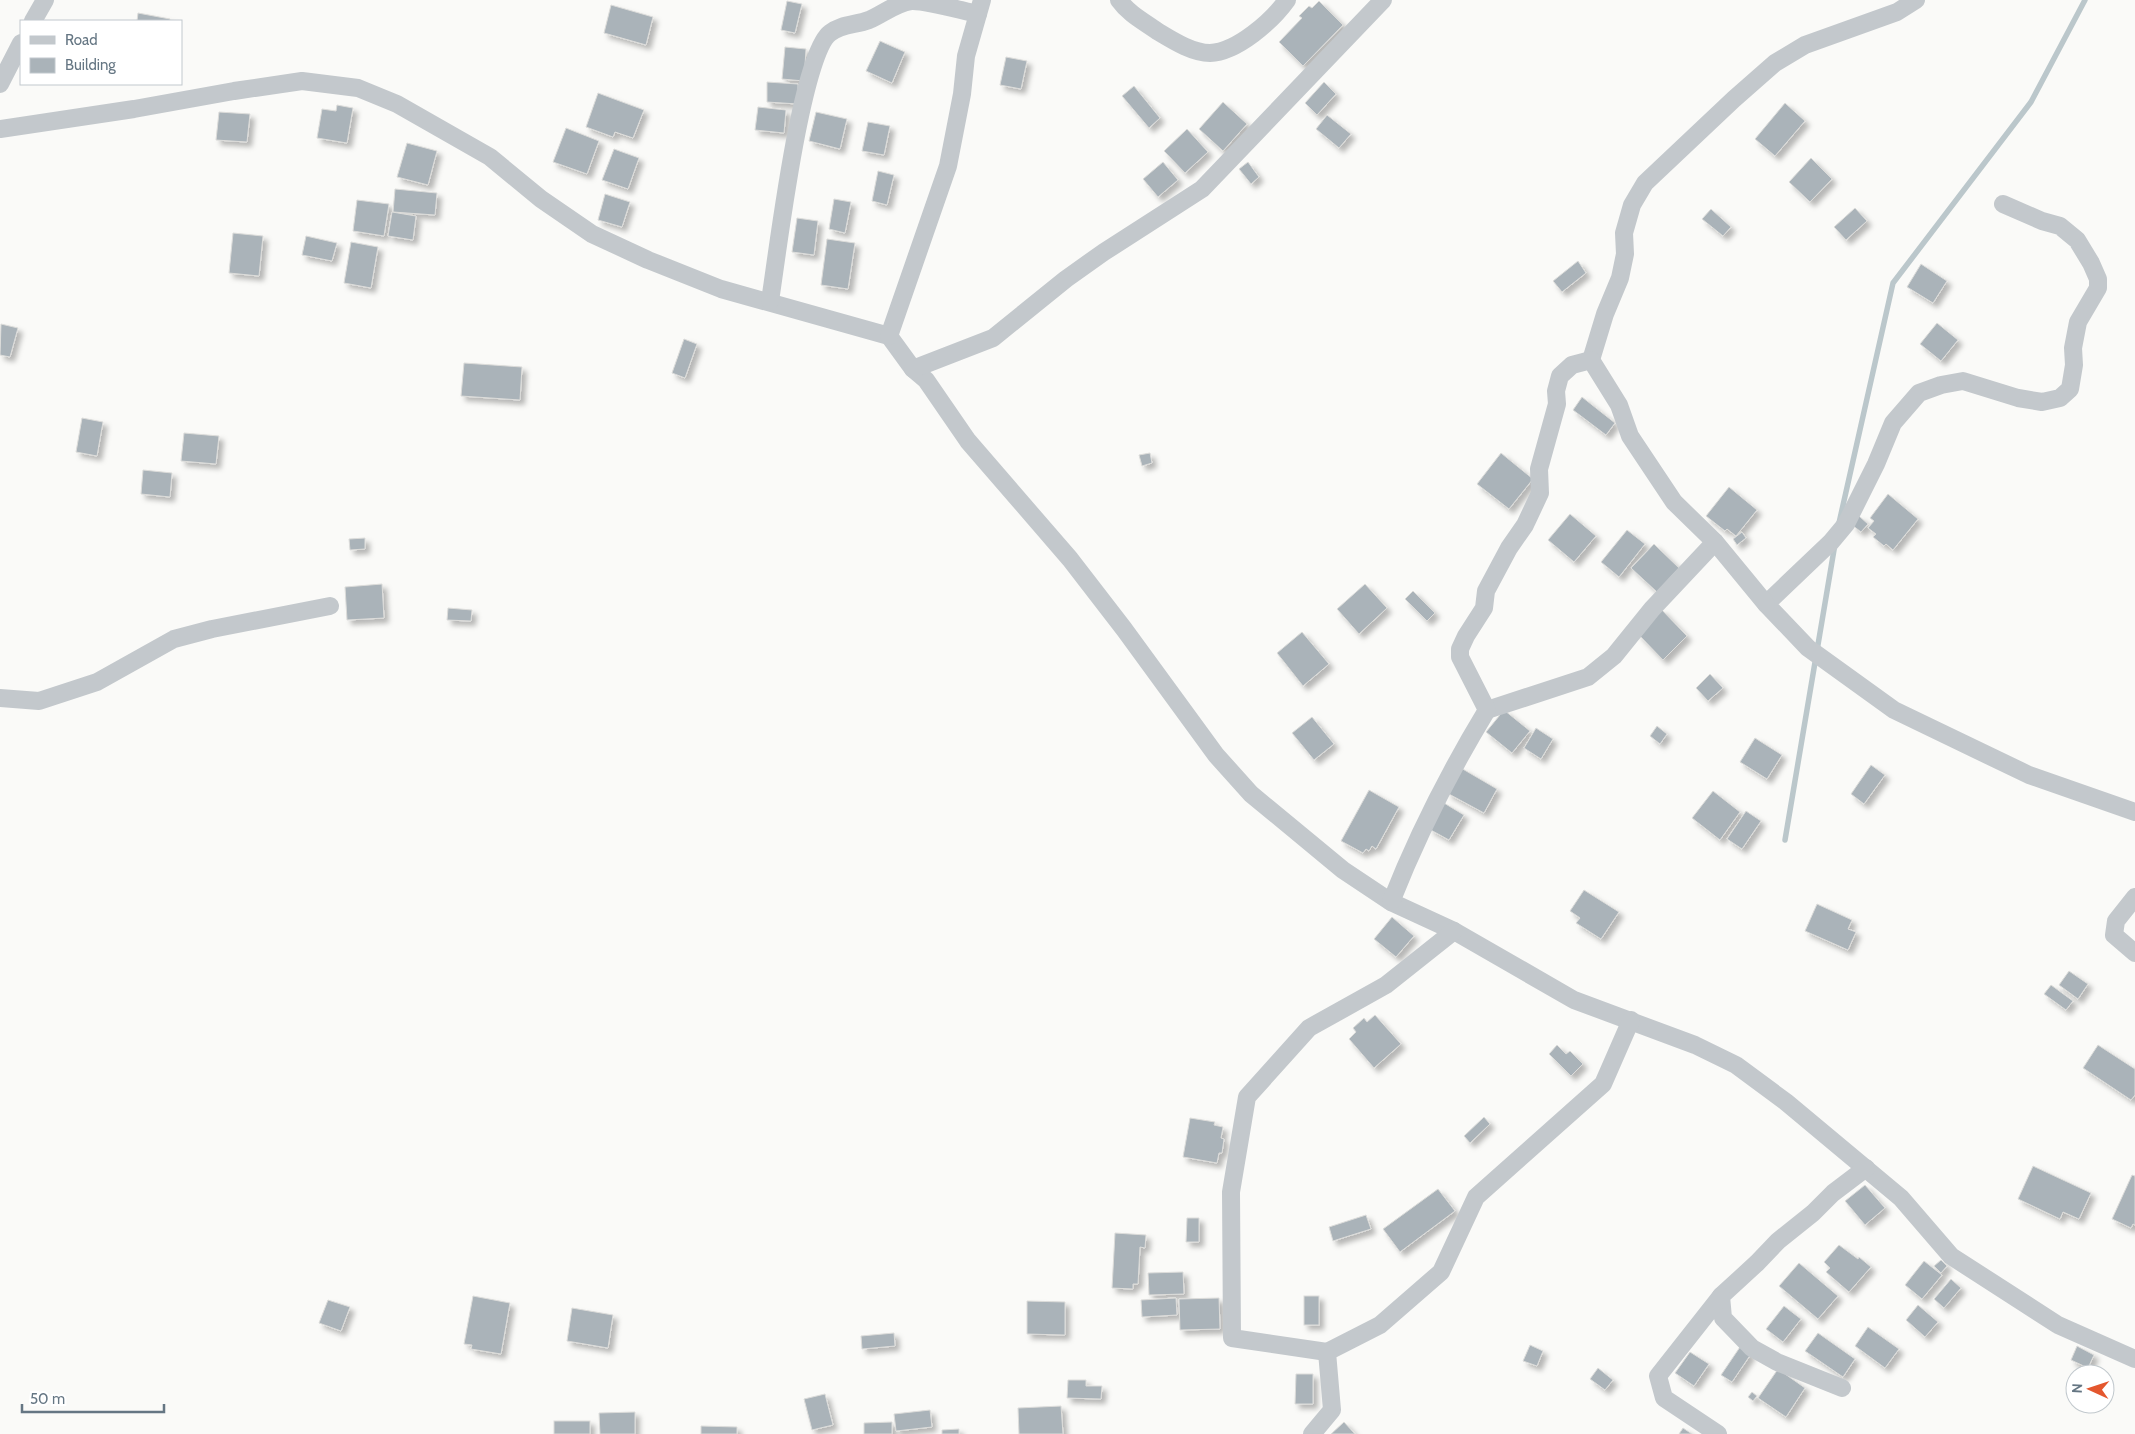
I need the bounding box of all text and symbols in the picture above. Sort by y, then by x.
legend [20,20,182,85]
text: Road [65,31,98,49]
text: Building [65,56,116,74]
north arrow [2065,1364,2115,1414]
scale bar [22,1382,165,1414]
text: N [2068,1383,2086,1394]
text: 50 m [30,1390,65,1408]

